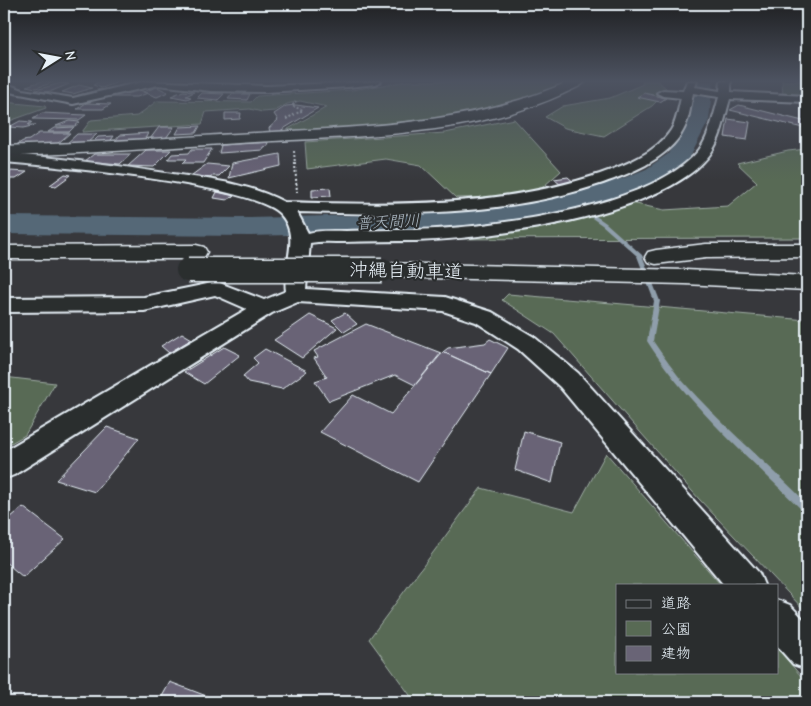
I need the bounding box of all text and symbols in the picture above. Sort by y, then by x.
north arrow [32,32,82,82]
text: N [61,50,79,62]
water label: 普天間川 [356,211,420,233]
street label: 沖縄自動車道 [349,259,463,283]
legend [616,584,778,674]
text: 道路 [661,594,691,612]
text: 公園 [661,620,691,638]
text: 建物 [661,644,691,662]

